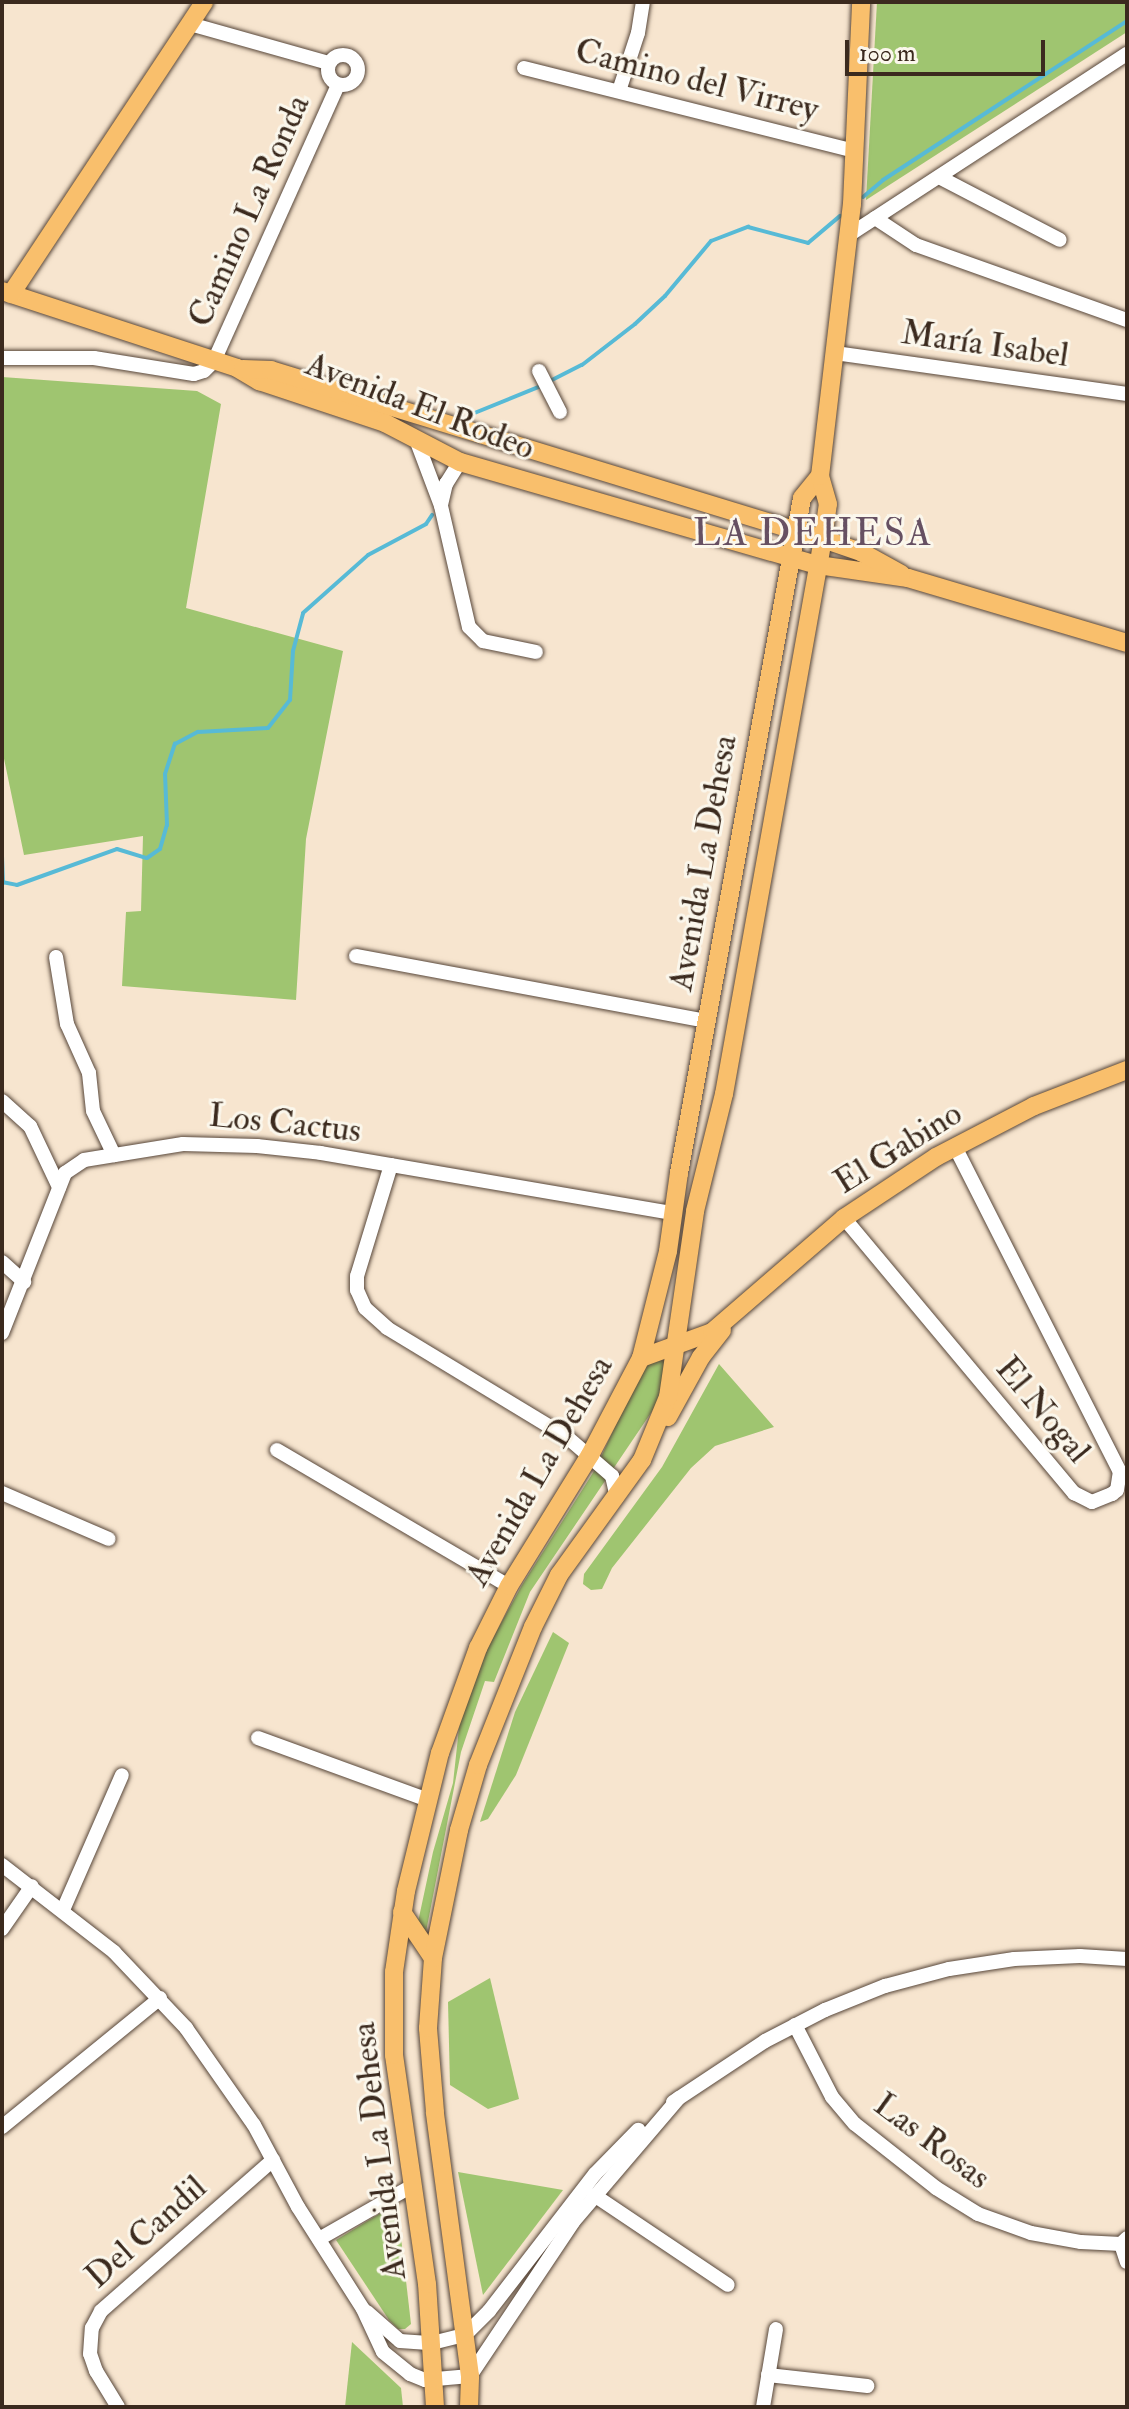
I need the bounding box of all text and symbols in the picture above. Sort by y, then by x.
scale bar [849,24,1049,74]
street label: Camino del Virrey [571,30,823,130]
text: 100 m [859,38,916,69]
street label: Camino La Ronda [180,89,318,333]
street label: María Isabel [899,312,1071,376]
street label: Avenida El Rodeo [300,344,540,468]
district label: LA DEHESA [693,511,933,557]
street label: Avenida La Dehesa [660,732,746,994]
street label: El Gabino [827,1093,969,1203]
street label: Los Cactus [207,1095,363,1151]
street label: Avenida La Dehesa [457,1349,621,1593]
street label: El Nogal [987,1349,1099,1471]
street label: Avenida La Dehesa [343,2020,415,2282]
street label: Las Rosas [866,2084,998,2198]
street label: Del Candil [77,2167,215,2297]

